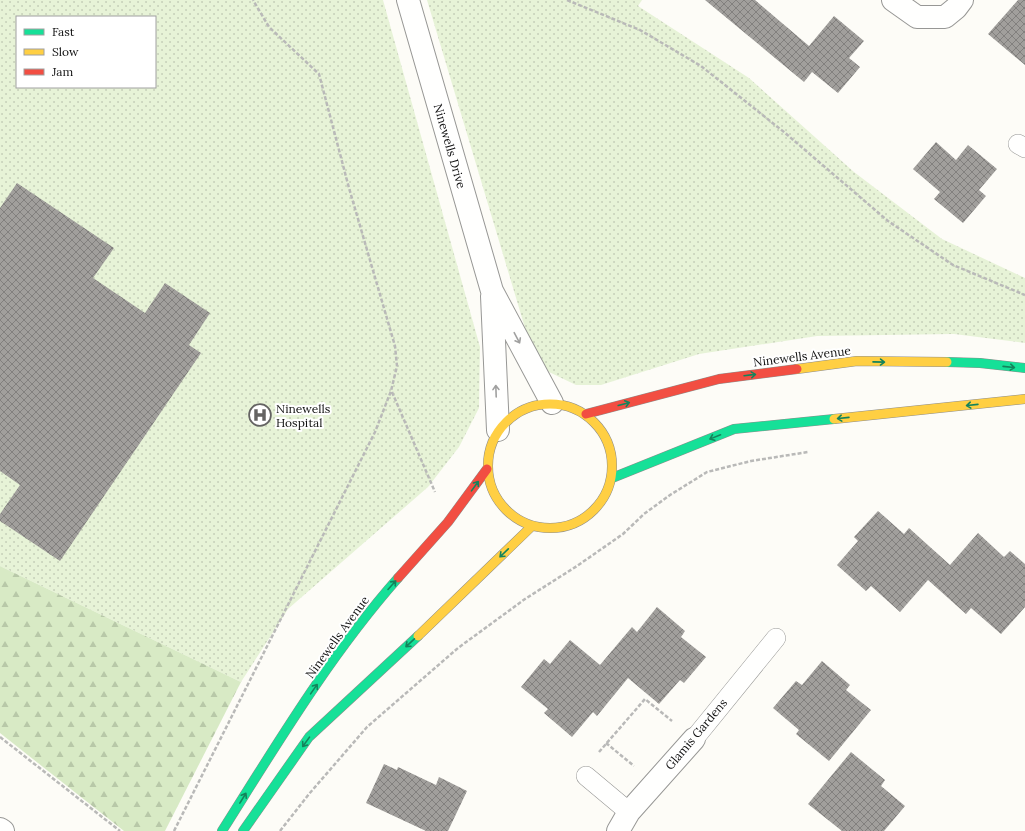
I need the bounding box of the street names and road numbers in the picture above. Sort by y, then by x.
street label: Ninewells Drive [431,102,469,191]
street label: Ninewells Avenue [752,343,852,369]
street label: Ninewells Avenue [302,592,372,681]
street label: Glamis Gardens [662,695,730,773]

